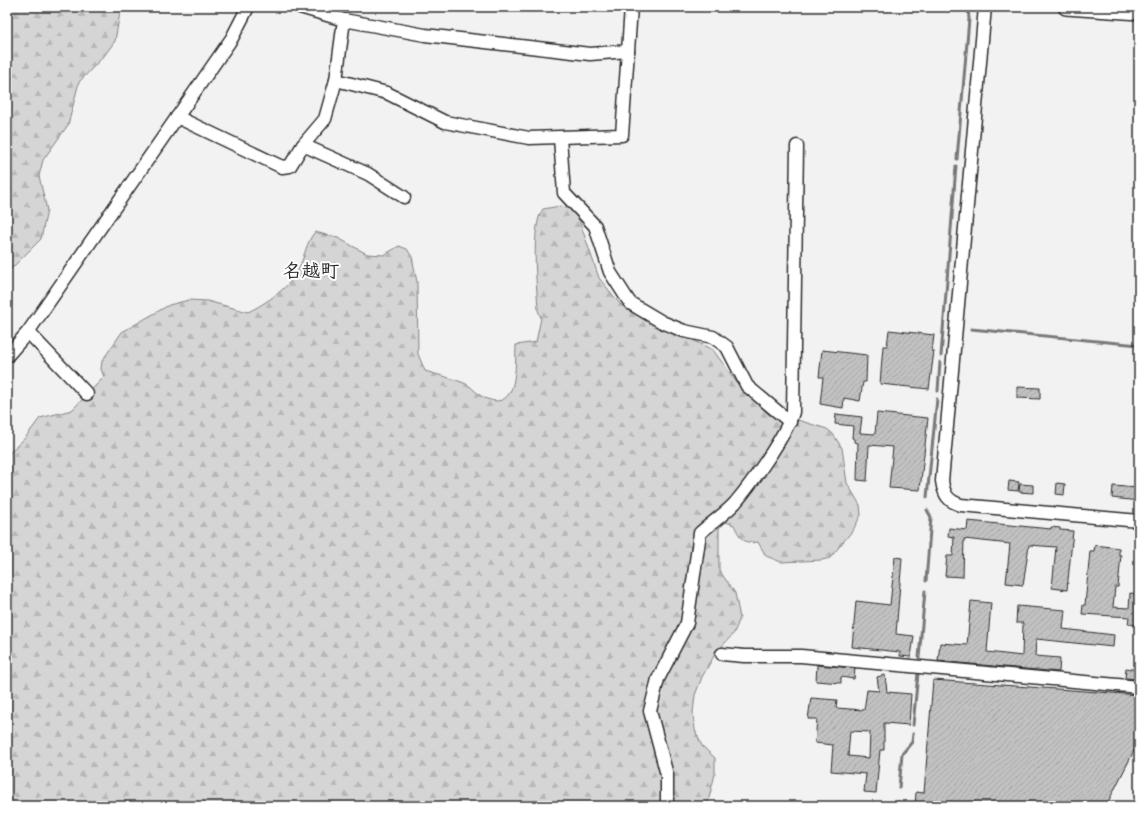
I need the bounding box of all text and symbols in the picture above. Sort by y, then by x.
district label: 名越町 [282,259,340,286]

